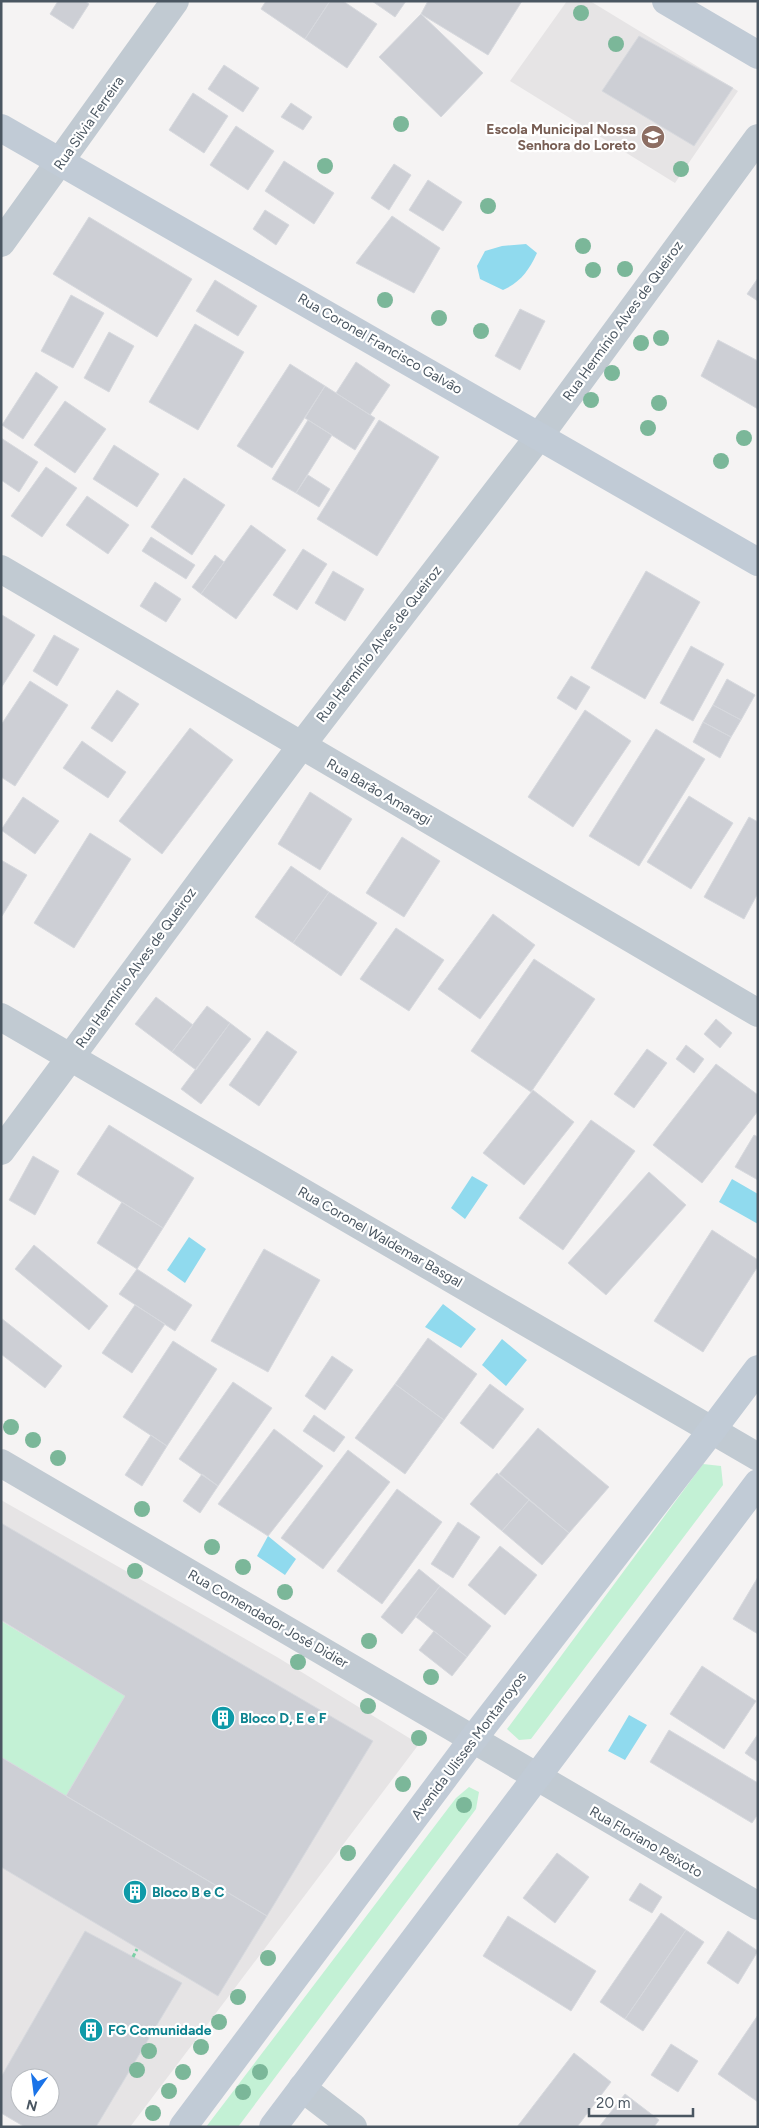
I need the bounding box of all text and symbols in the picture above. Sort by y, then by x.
street label: Rua Silvia Ferreira [50,73,128,173]
place label: Escola Municipal Nossa Senhora do Loreto [486,121,636,154]
school or university icon: Escola Municipal Nossa Senhora do Loreto [640,124,666,150]
street label: Rua Hermínio Alves de Queiroz [559,238,687,404]
street label: Rua Coronel Francisco Galvão [295,290,465,398]
street label: Rua Hermínio Alves de Queiroz [313,562,445,726]
street label: Rua Barão Amaragi [324,755,434,829]
street label: Rua Hermínio Alves de Queiroz [72,885,200,1051]
street label: Rua Coronel Waldemar Basgal [295,1183,465,1291]
street label: Rua Comendador José Didier [185,1566,351,1672]
street label: Avenida Ulisses Montarroyos [408,1669,530,1823]
building icon: Bloco D, E e F [210,1705,236,1731]
place label: Bloco D, E e F [240,1710,327,1727]
street label: Rua Floriano Peixoto [587,1803,705,1881]
building icon: Bloco B e C [122,1879,148,1905]
place label: Bloco B e C [152,1884,224,1901]
building icon: FG Comunidade [78,2017,104,2043]
place label: FG Comunidade [108,2022,212,2039]
north arrow [10,2068,60,2118]
scale bar [589,2086,693,2118]
text: 20 m [596,2094,630,2112]
text: N [25,2096,39,2115]

